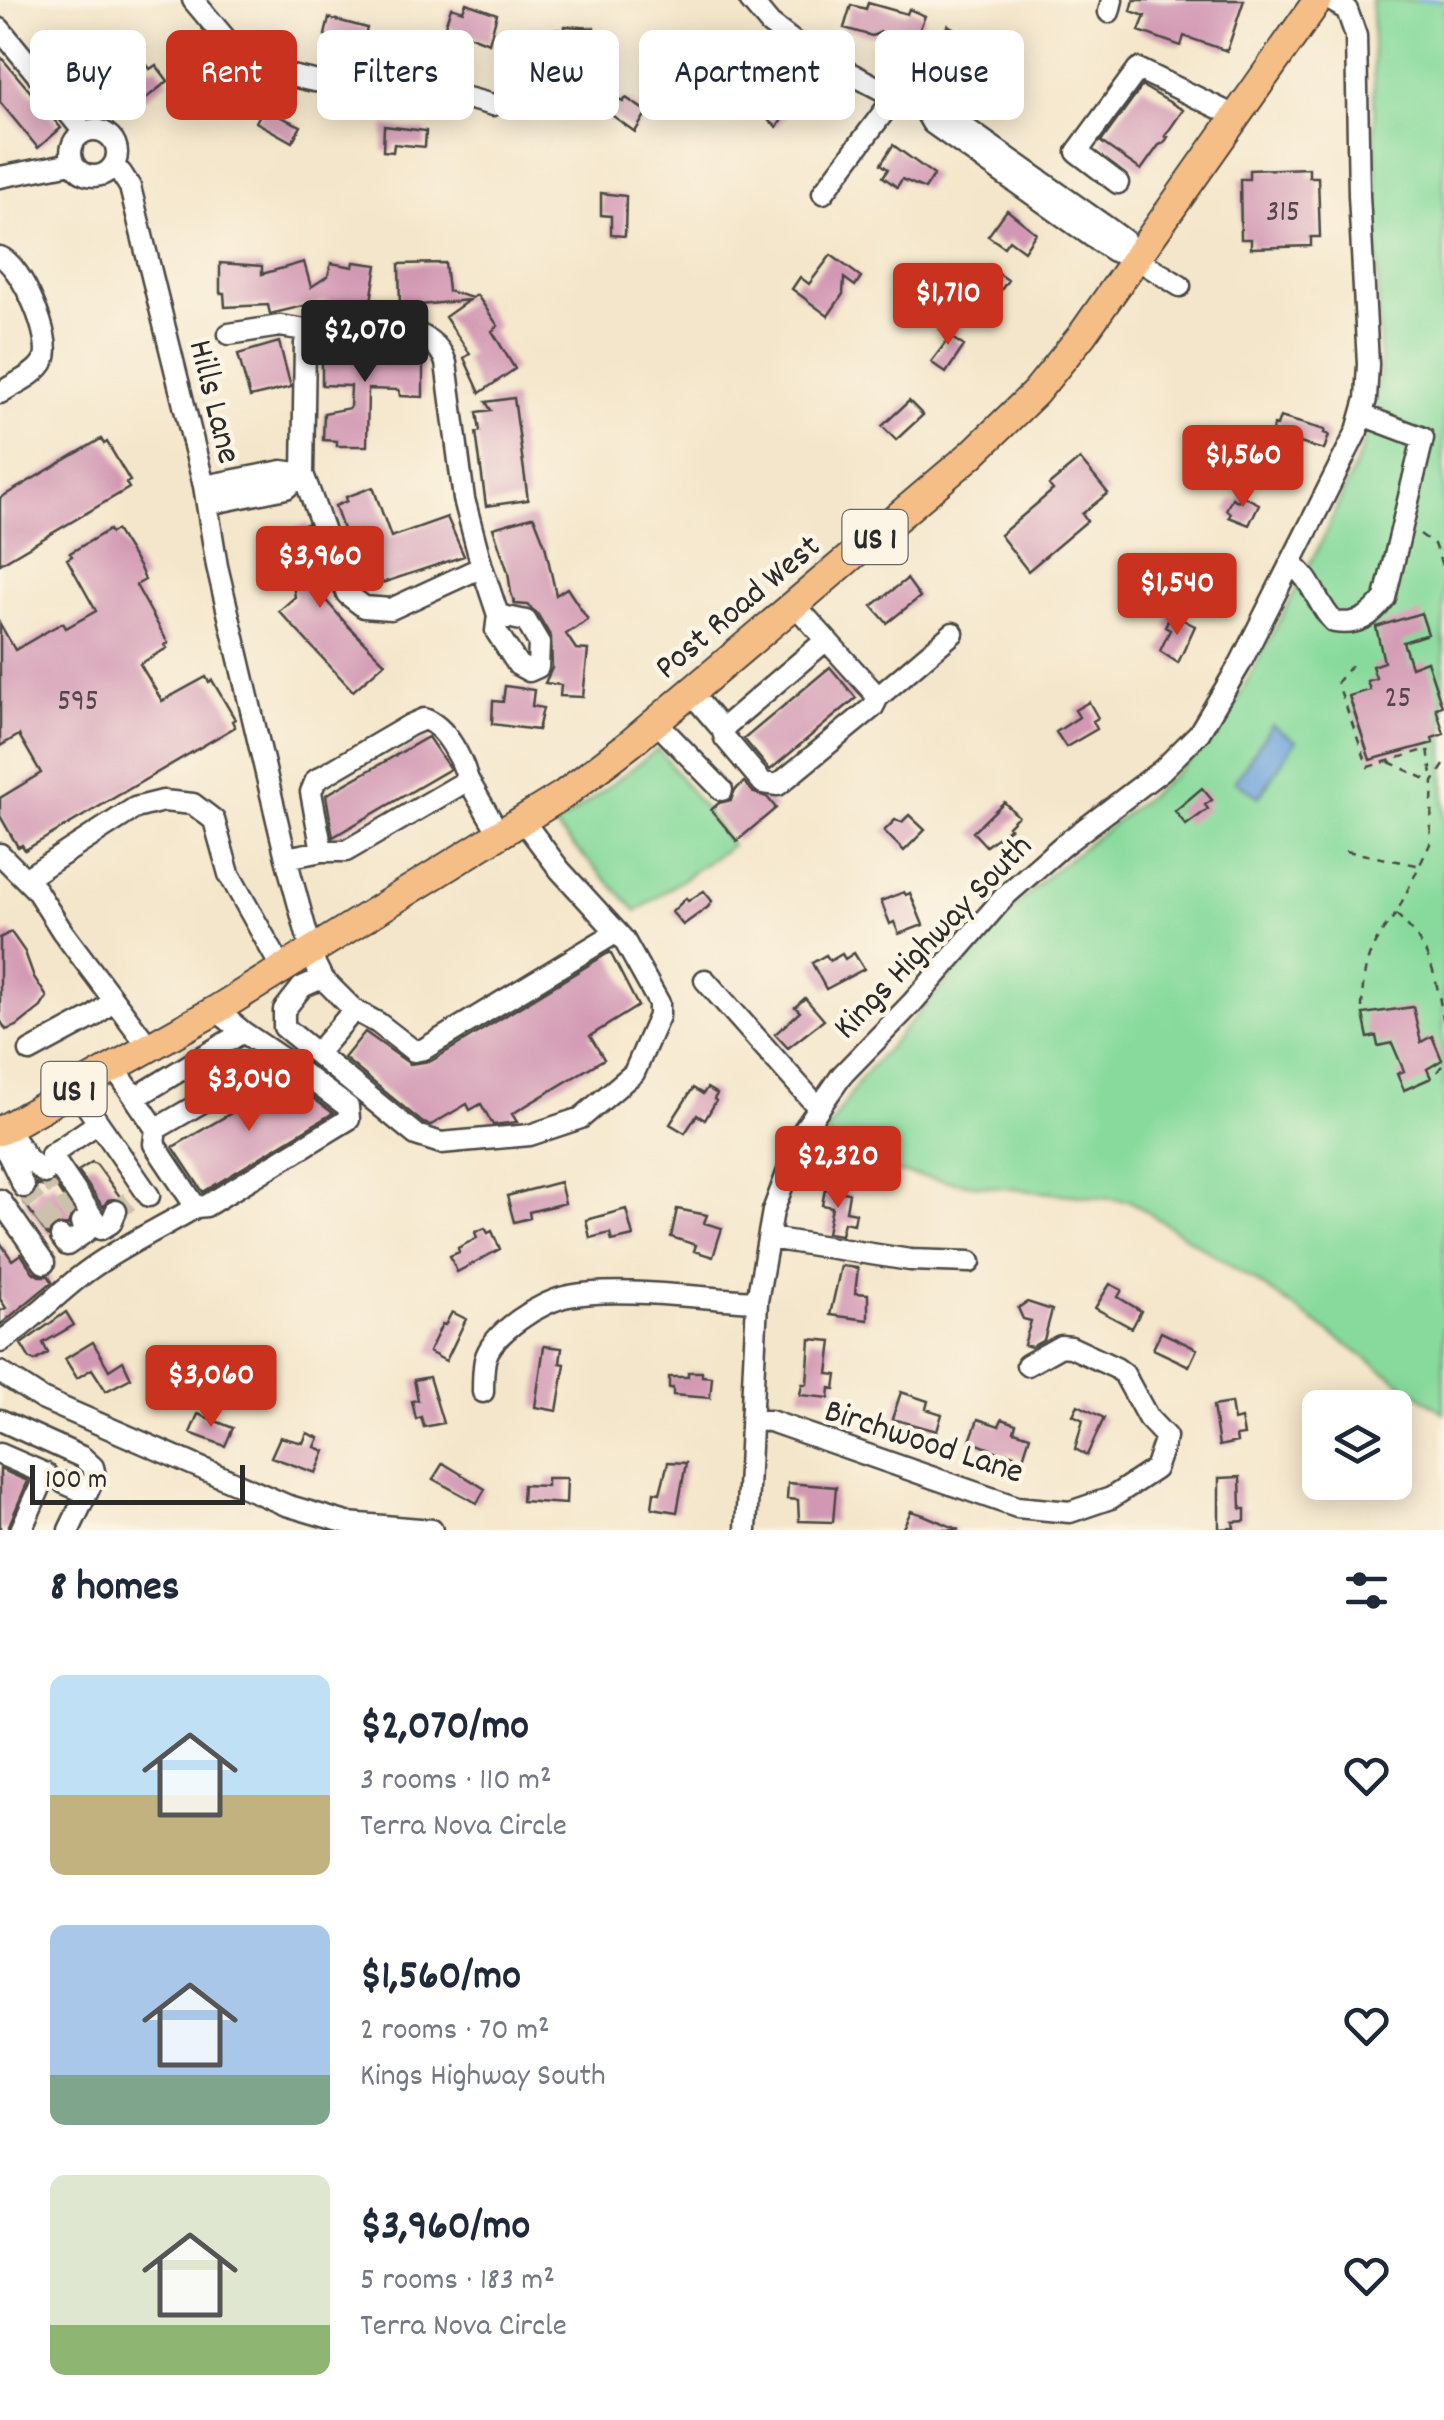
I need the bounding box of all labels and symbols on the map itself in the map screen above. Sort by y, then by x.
house number: 315 [1266,193,1300,236]
pin: $1,710 [867,263,1029,348]
pin: $2,070 [284,300,446,385]
street label: Hills Lane [173,335,252,469]
pin: $1,560 [1162,425,1324,510]
road number: US 1 [842,510,908,564]
street label: Post Road West [645,524,833,693]
pin: $3,960 [239,526,401,611]
pin: $1,540 [1096,553,1258,638]
house number: 25 [1385,679,1412,722]
house number: 595 [57,682,99,725]
street label: Kings Highway South [823,824,1046,1052]
pin: $3,040 [168,1049,330,1134]
road number: US 1 [42,1062,106,1116]
pin: $2,320 [757,1126,919,1211]
pin: $3,060 [130,1345,292,1430]
street label: Birchwood Lane [818,1388,1029,1499]
scale bar [30,1460,245,1504]

